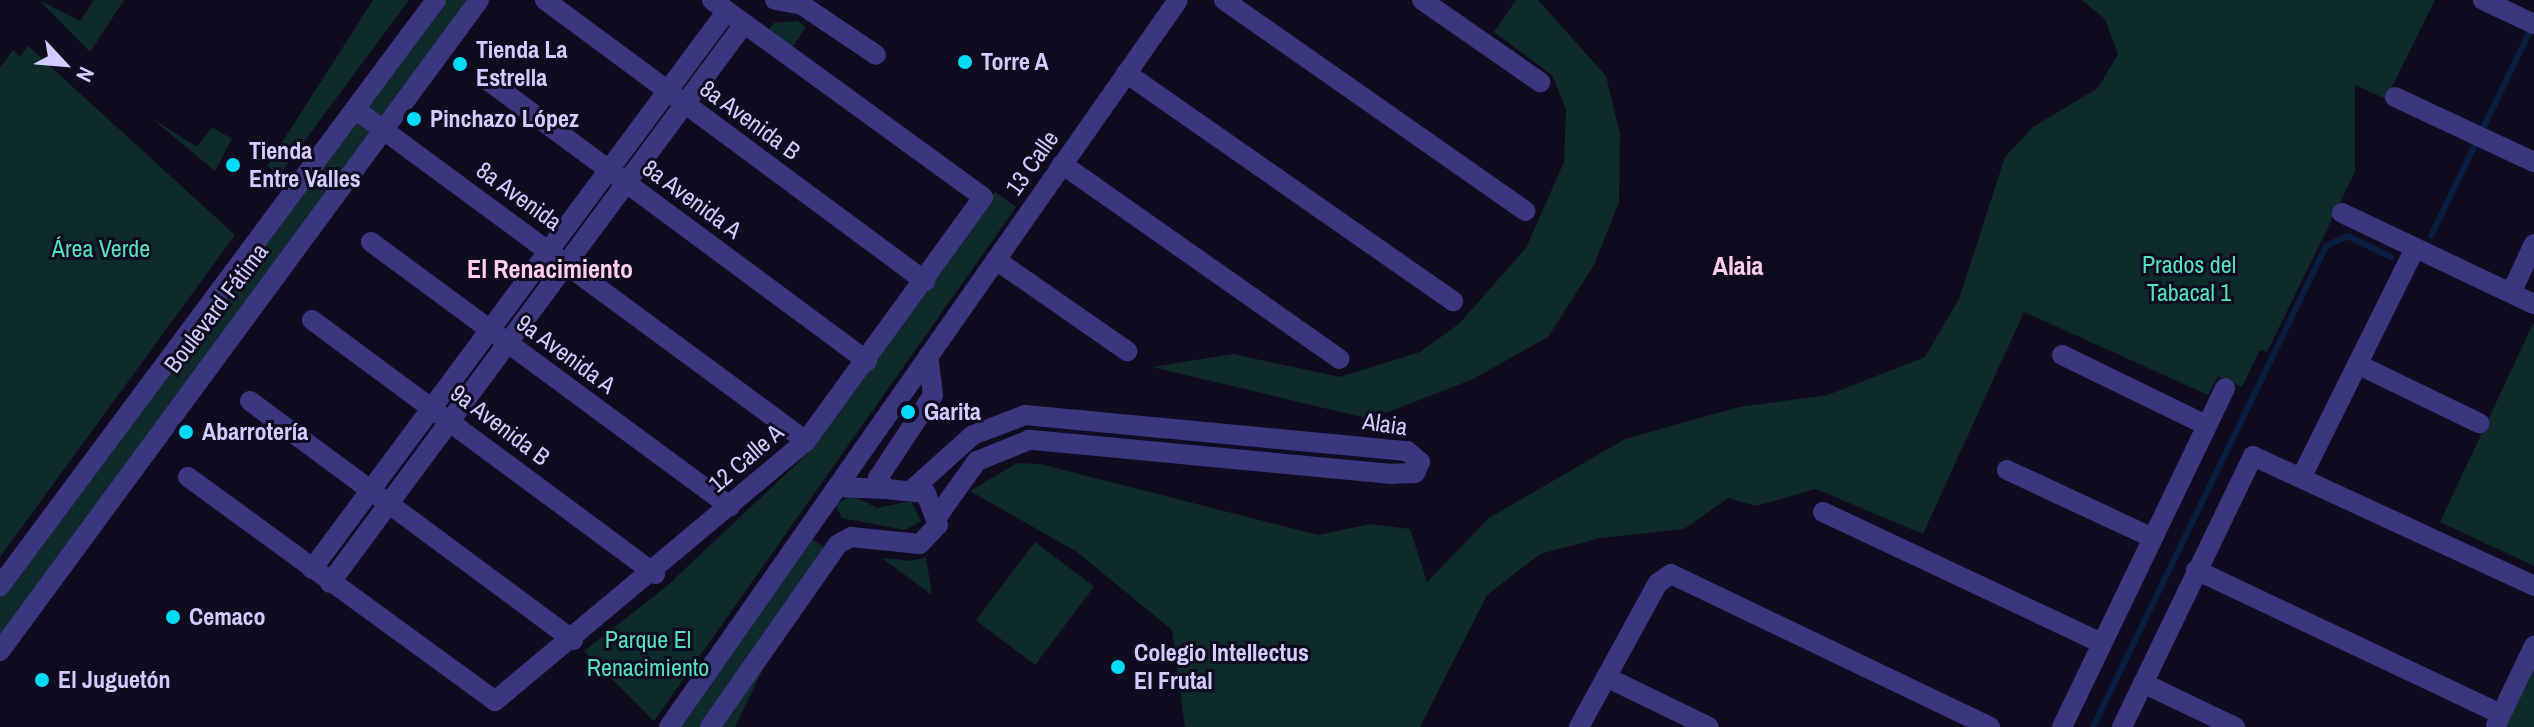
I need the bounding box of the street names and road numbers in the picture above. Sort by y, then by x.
street label: 8a Avenida B [694,74,806,166]
street label: 13 Calle [1000,125,1064,201]
street label: 8a Avenida A [636,153,748,245]
street label: 8a Avenida [470,155,568,237]
street label: Boulevard Fátima [158,238,274,378]
street label: 9a Avenida A [510,308,622,400]
street label: 9a Avenida B [444,378,556,472]
street label: Alaia [1361,407,1409,441]
street label: 12 Calle A [702,417,790,499]

